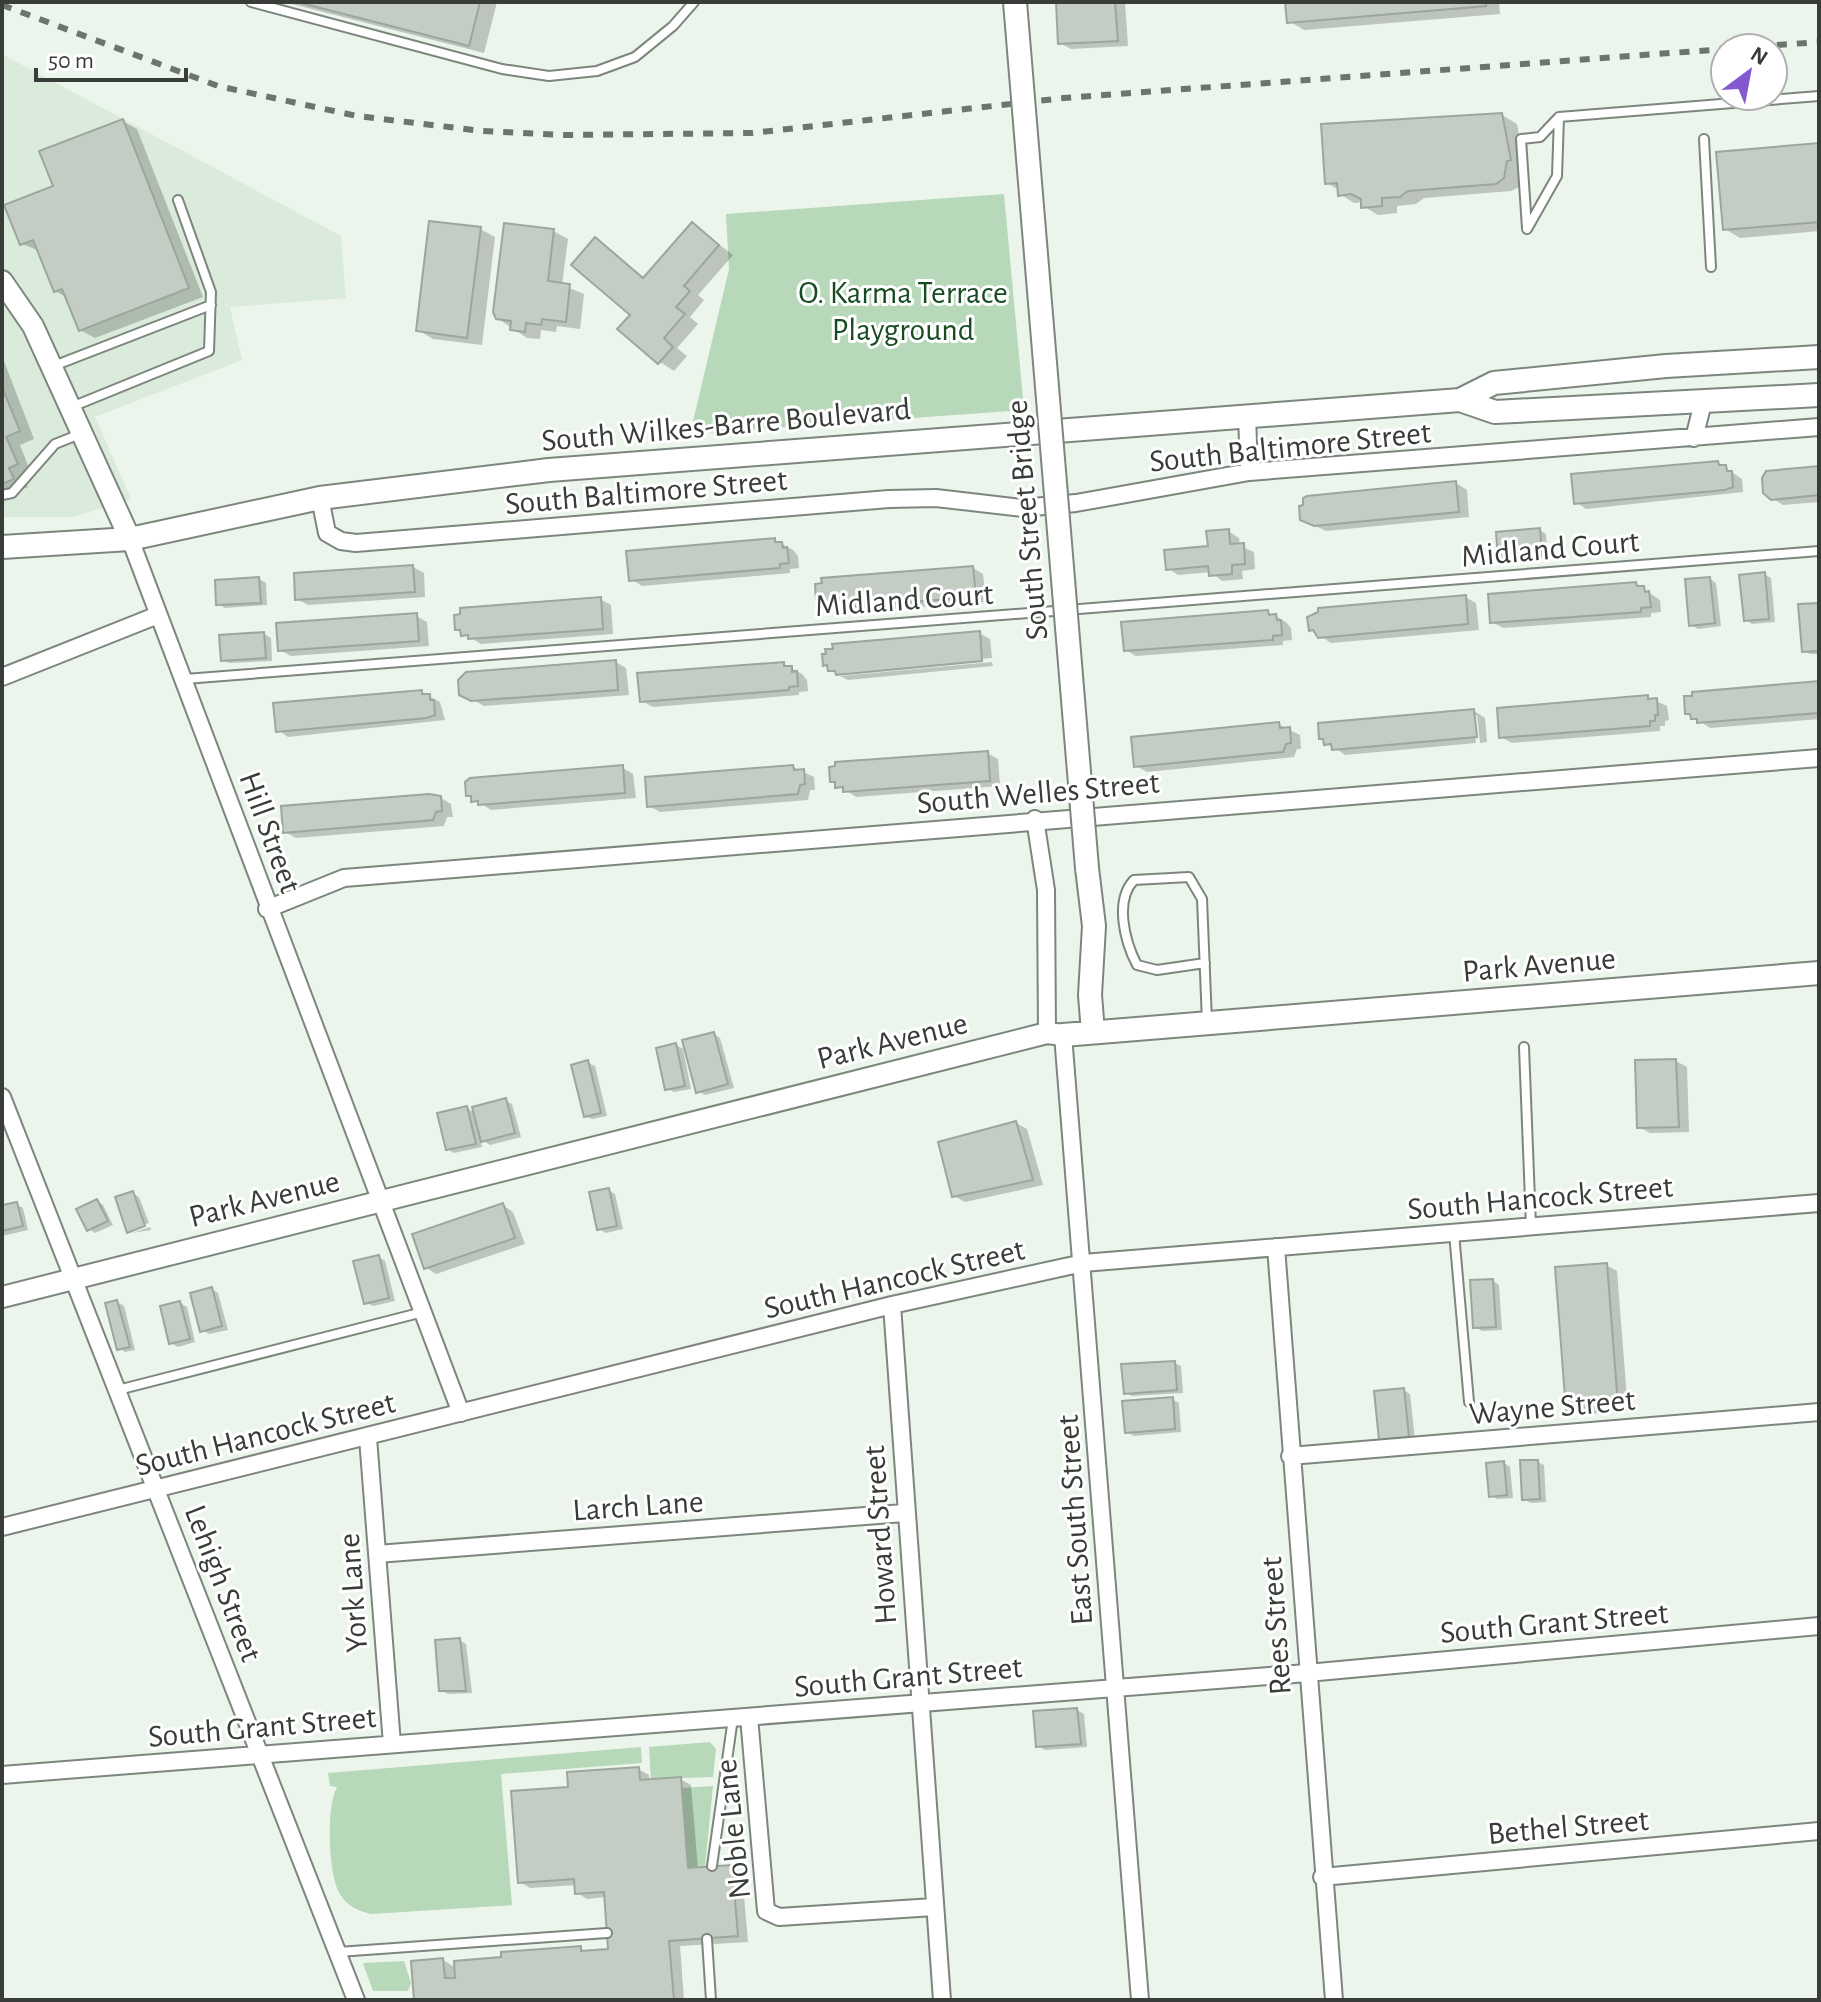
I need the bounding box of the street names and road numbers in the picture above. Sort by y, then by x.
street label: South Wilkes-Barre Boulevard [540,393,912,457]
street label: South Street Bridge [1001,398,1053,641]
street label: South Baltimore Street [1148,416,1433,478]
street label: South Baltimore Street [504,464,788,520]
street label: Midland Court [1460,525,1640,573]
street label: Midland Court [814,578,994,622]
street label: South Welles Street [915,766,1161,820]
street label: Hill Street [233,768,307,897]
street label: Park Avenue [1461,942,1617,988]
street label: Park Avenue [814,1007,971,1075]
street label: Park Avenue [186,1165,343,1233]
street label: South Hancock Street [1406,1170,1674,1226]
street label: South Hancock Street [761,1233,1028,1325]
street label: Wayne Street [1468,1384,1637,1430]
street label: South Hancock Street [132,1386,398,1482]
street label: East South Street [1052,1414,1098,1626]
street label: Howard Street [858,1444,902,1626]
street label: Larch Lane [571,1485,705,1527]
street label: Lehigh Street [179,1501,268,1666]
street label: York Lane [333,1532,373,1654]
street label: Rees Street [1255,1556,1297,1696]
street label: South Grant Street [1439,1597,1670,1649]
street label: South Grant Street [793,1651,1024,1703]
street label: South Grant Street [147,1701,378,1753]
street label: Noble Lane [710,1757,756,1900]
street label: Bethel Street [1486,1804,1650,1850]

